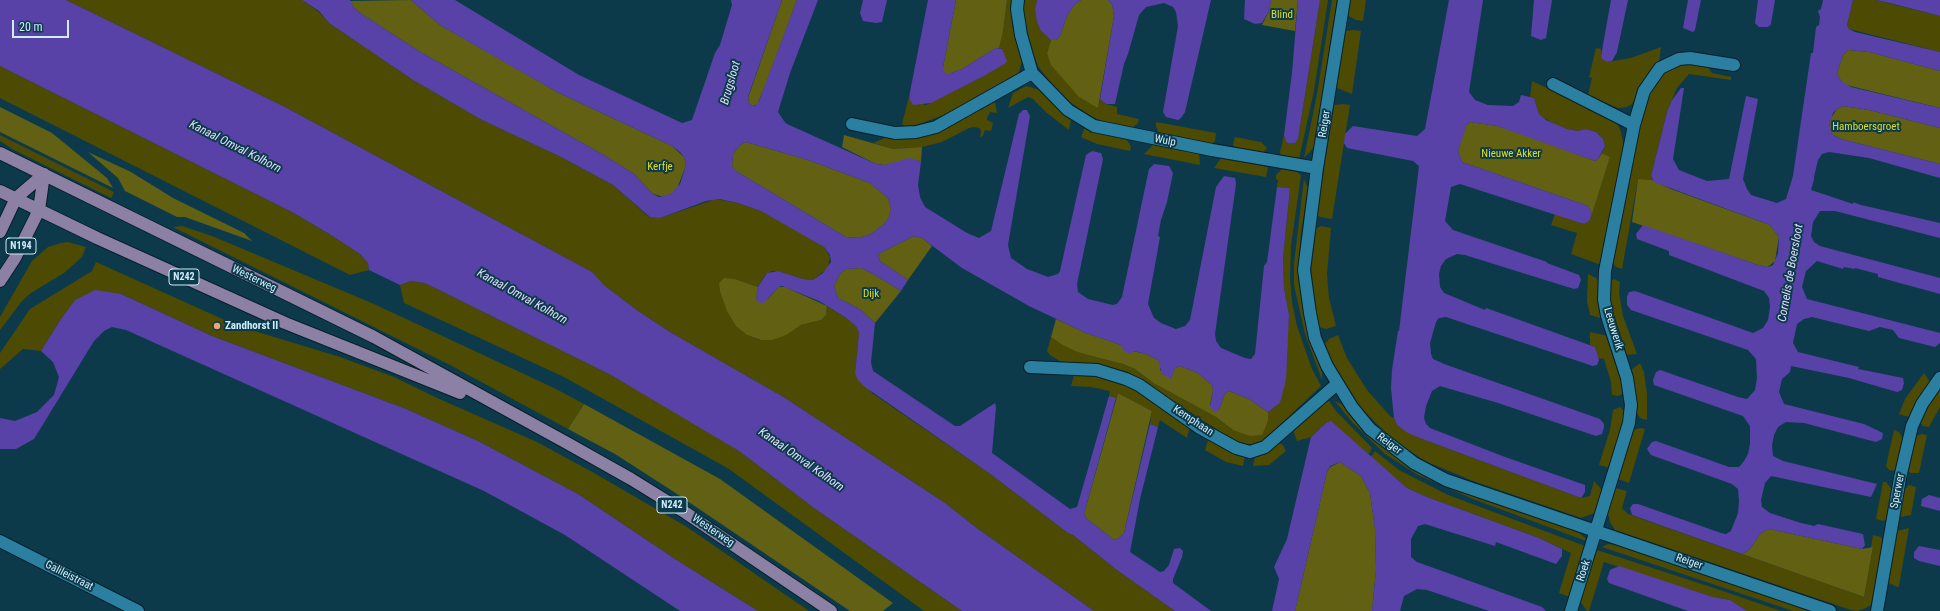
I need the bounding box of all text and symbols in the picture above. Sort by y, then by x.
park label: Blind [1271,8,1293,22]
scale bar [14,12,71,38]
text: 20 m [19,20,43,34]
water label: Brugsloot [718,60,744,106]
street label: Reiger [1316,109,1334,139]
water label: Kanaal Omval Kolhorn [187,118,283,176]
park label: Hamboersgroet [1832,120,1900,134]
street label: Wulp [1153,132,1177,150]
park label: Nieuwe Akker [1481,147,1541,161]
park label: Kerfje [647,160,673,174]
water label: Cornelis de Boersloot [1775,223,1807,323]
road number: N194 [6,238,36,254]
street label: Westerweg [230,263,278,295]
water label: Kanaal Omval Kolhorn [474,266,570,328]
road number: N242 [169,269,199,285]
park label: Dijk [863,287,879,301]
street label: Leeuwerik [1600,306,1626,352]
place label: Zandhorst II [225,319,278,333]
marker: Zandhorst II [212,321,222,331]
street label: Kemphaan [1170,403,1216,439]
water label: Kanaal Omval Kolhorn [755,425,847,495]
street label: Reiger [1374,430,1404,458]
street label: Sperwer [1888,472,1908,510]
road number: N242 [657,497,687,513]
street label: Westerweg [689,512,737,550]
street label: Reiger [1674,551,1704,573]
street label: Galileistraat [43,558,95,594]
street label: Roek [1574,559,1594,583]

